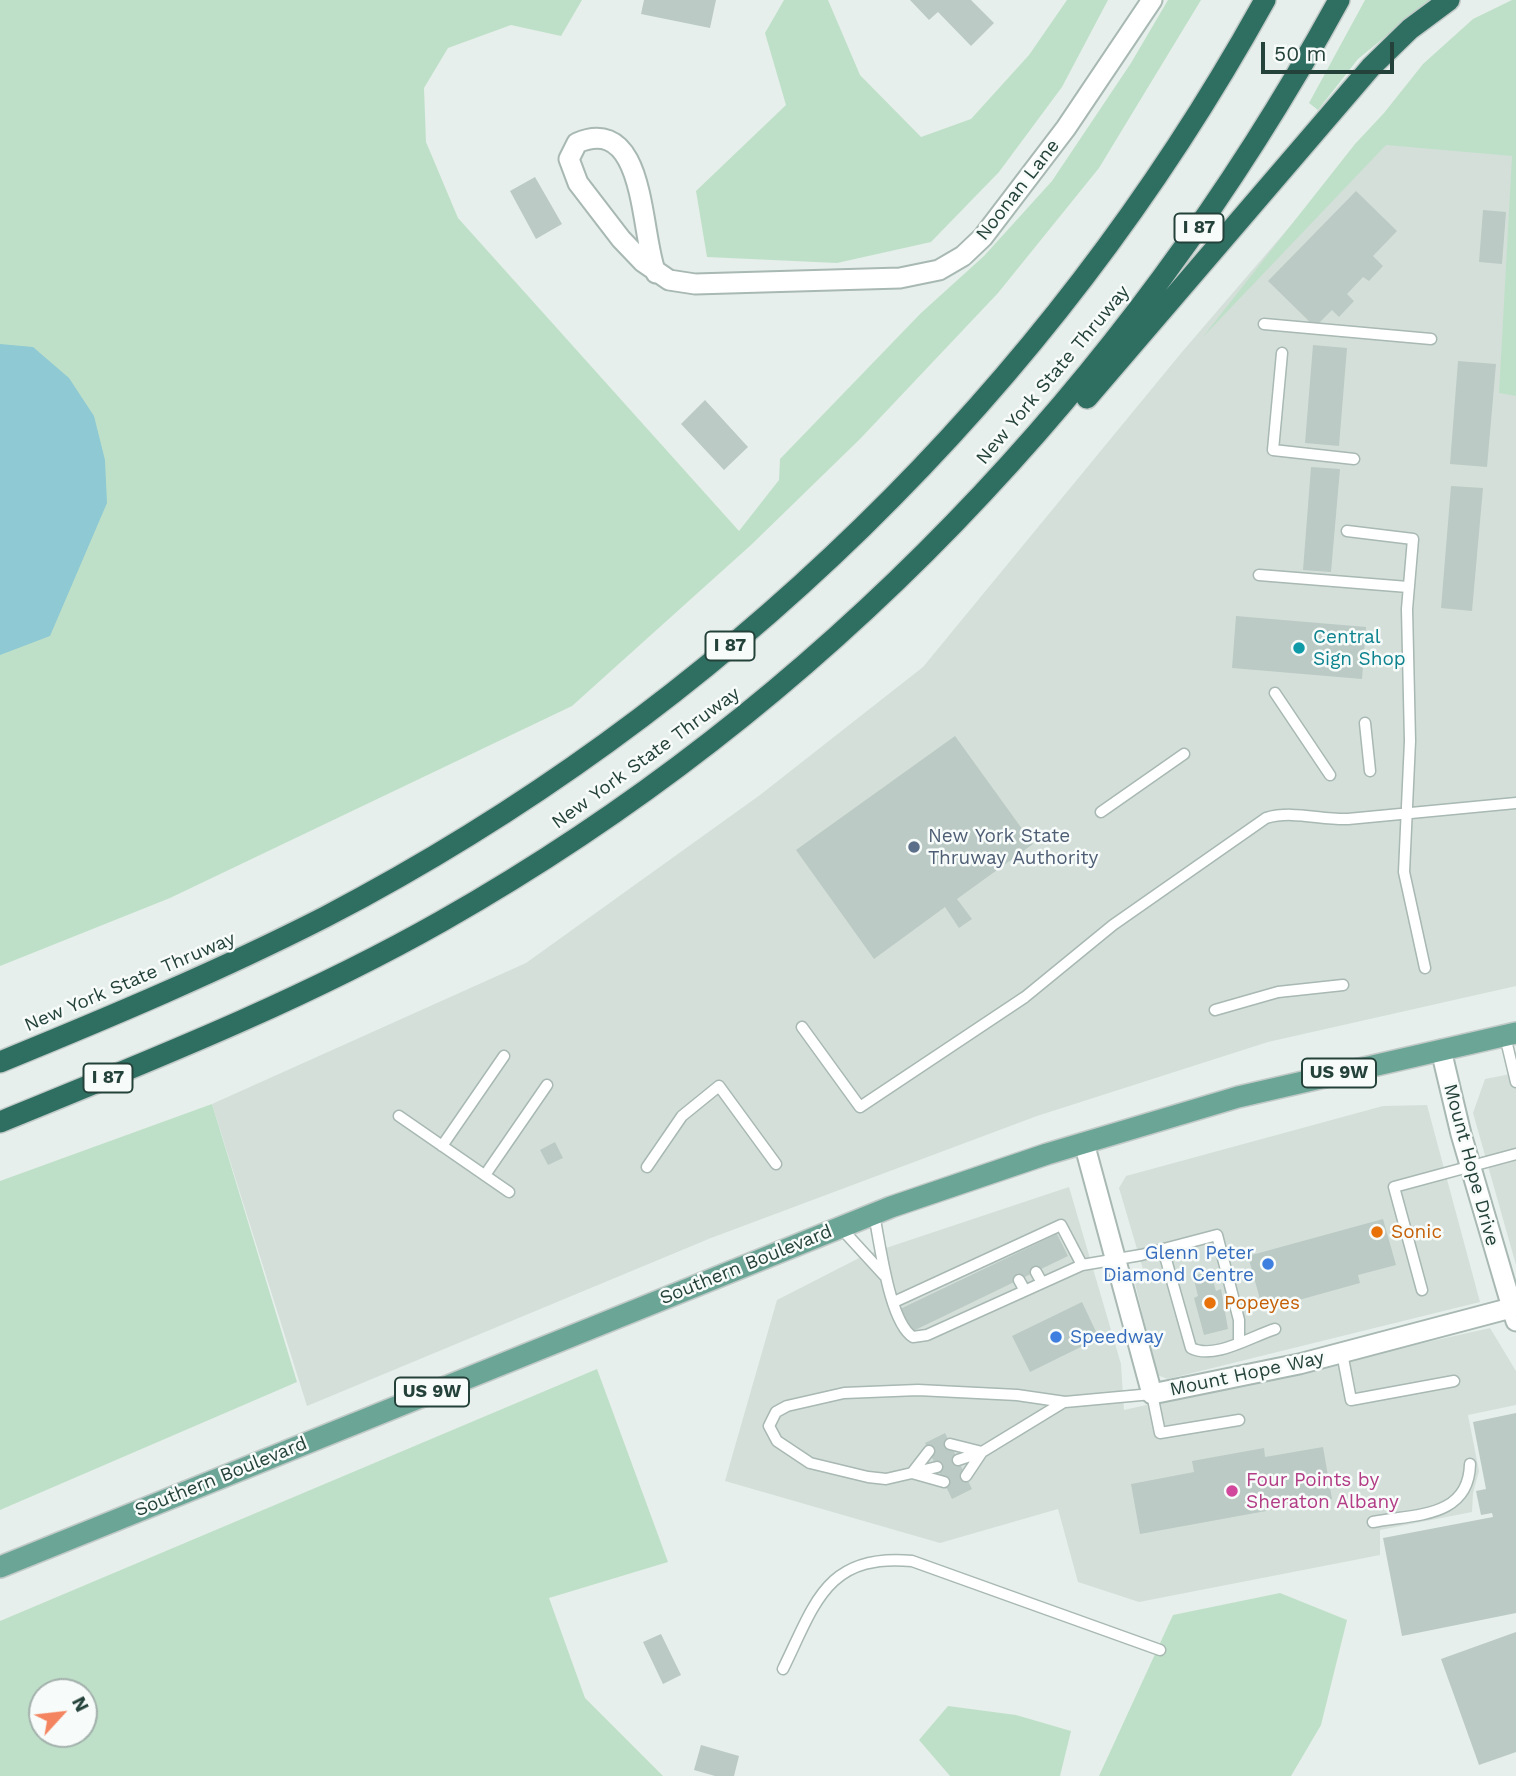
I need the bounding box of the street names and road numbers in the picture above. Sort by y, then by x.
street label: Noonan Lane [971,135,1065,245]
road number: I 87 [1174,213,1224,242]
street label: New York State Thruway [971,281,1135,469]
road number: I 87 [706,632,754,660]
street label: New York State Thruway [548,682,744,834]
street label: New York State Thruway [21,927,239,1037]
road number: US 9W [1302,1058,1376,1088]
road number: I 87 [84,1064,132,1092]
street label: Mount Hope Drive [1438,1081,1504,1249]
street label: Southern Boulevard [657,1220,835,1310]
street label: Mount Hope Way [1168,1346,1326,1402]
road number: US 9W [395,1378,469,1406]
street label: Southern Boulevard [132,1432,310,1522]

